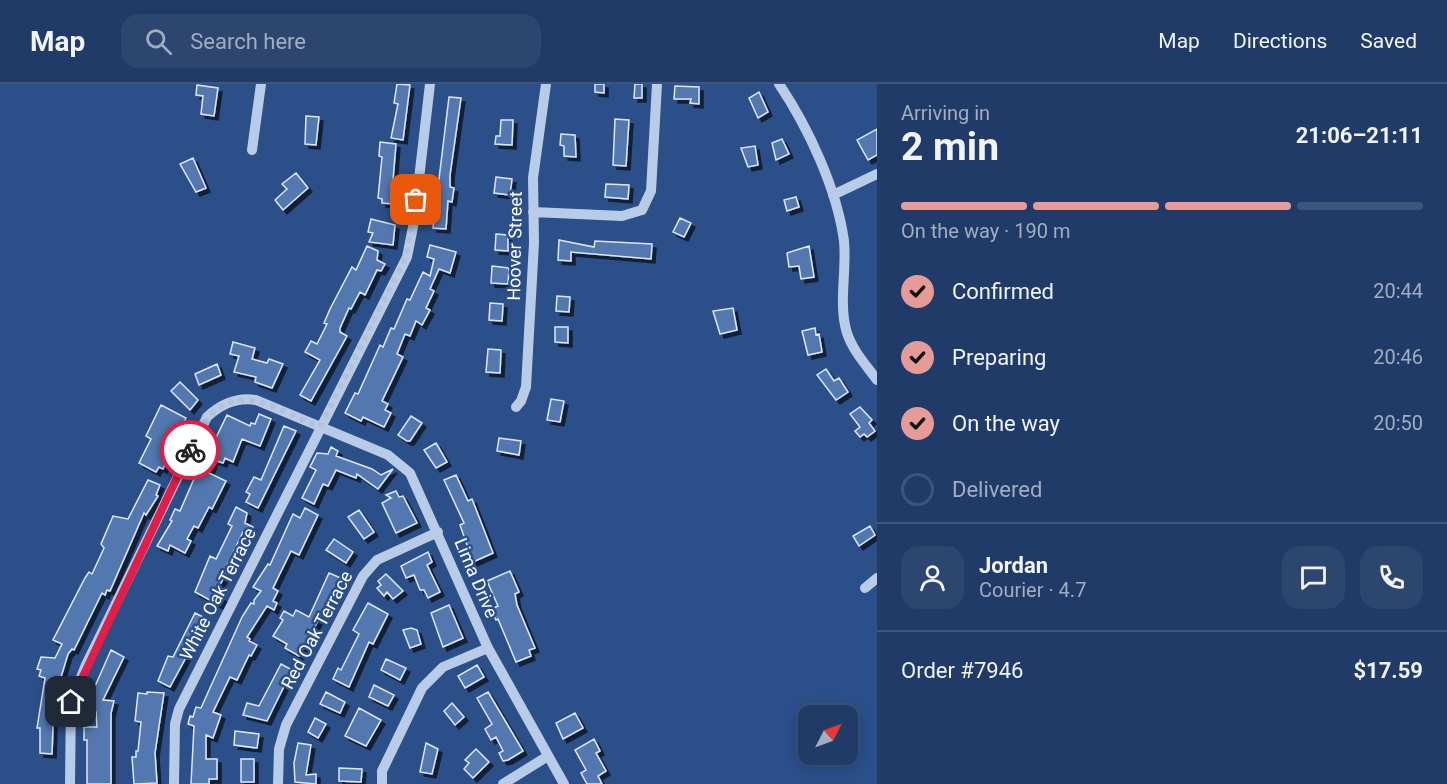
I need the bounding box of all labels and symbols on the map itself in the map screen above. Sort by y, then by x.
pin [390,174,441,225]
street label: Hoover Street [503,191,526,301]
courier [160,420,220,480]
street label: White Oak Terrace [175,524,260,663]
street label: Lima Drive [450,535,503,621]
street label: Red Oak Terrace [277,567,357,692]
pin [45,676,96,727]
north arrow [798,705,858,765]

